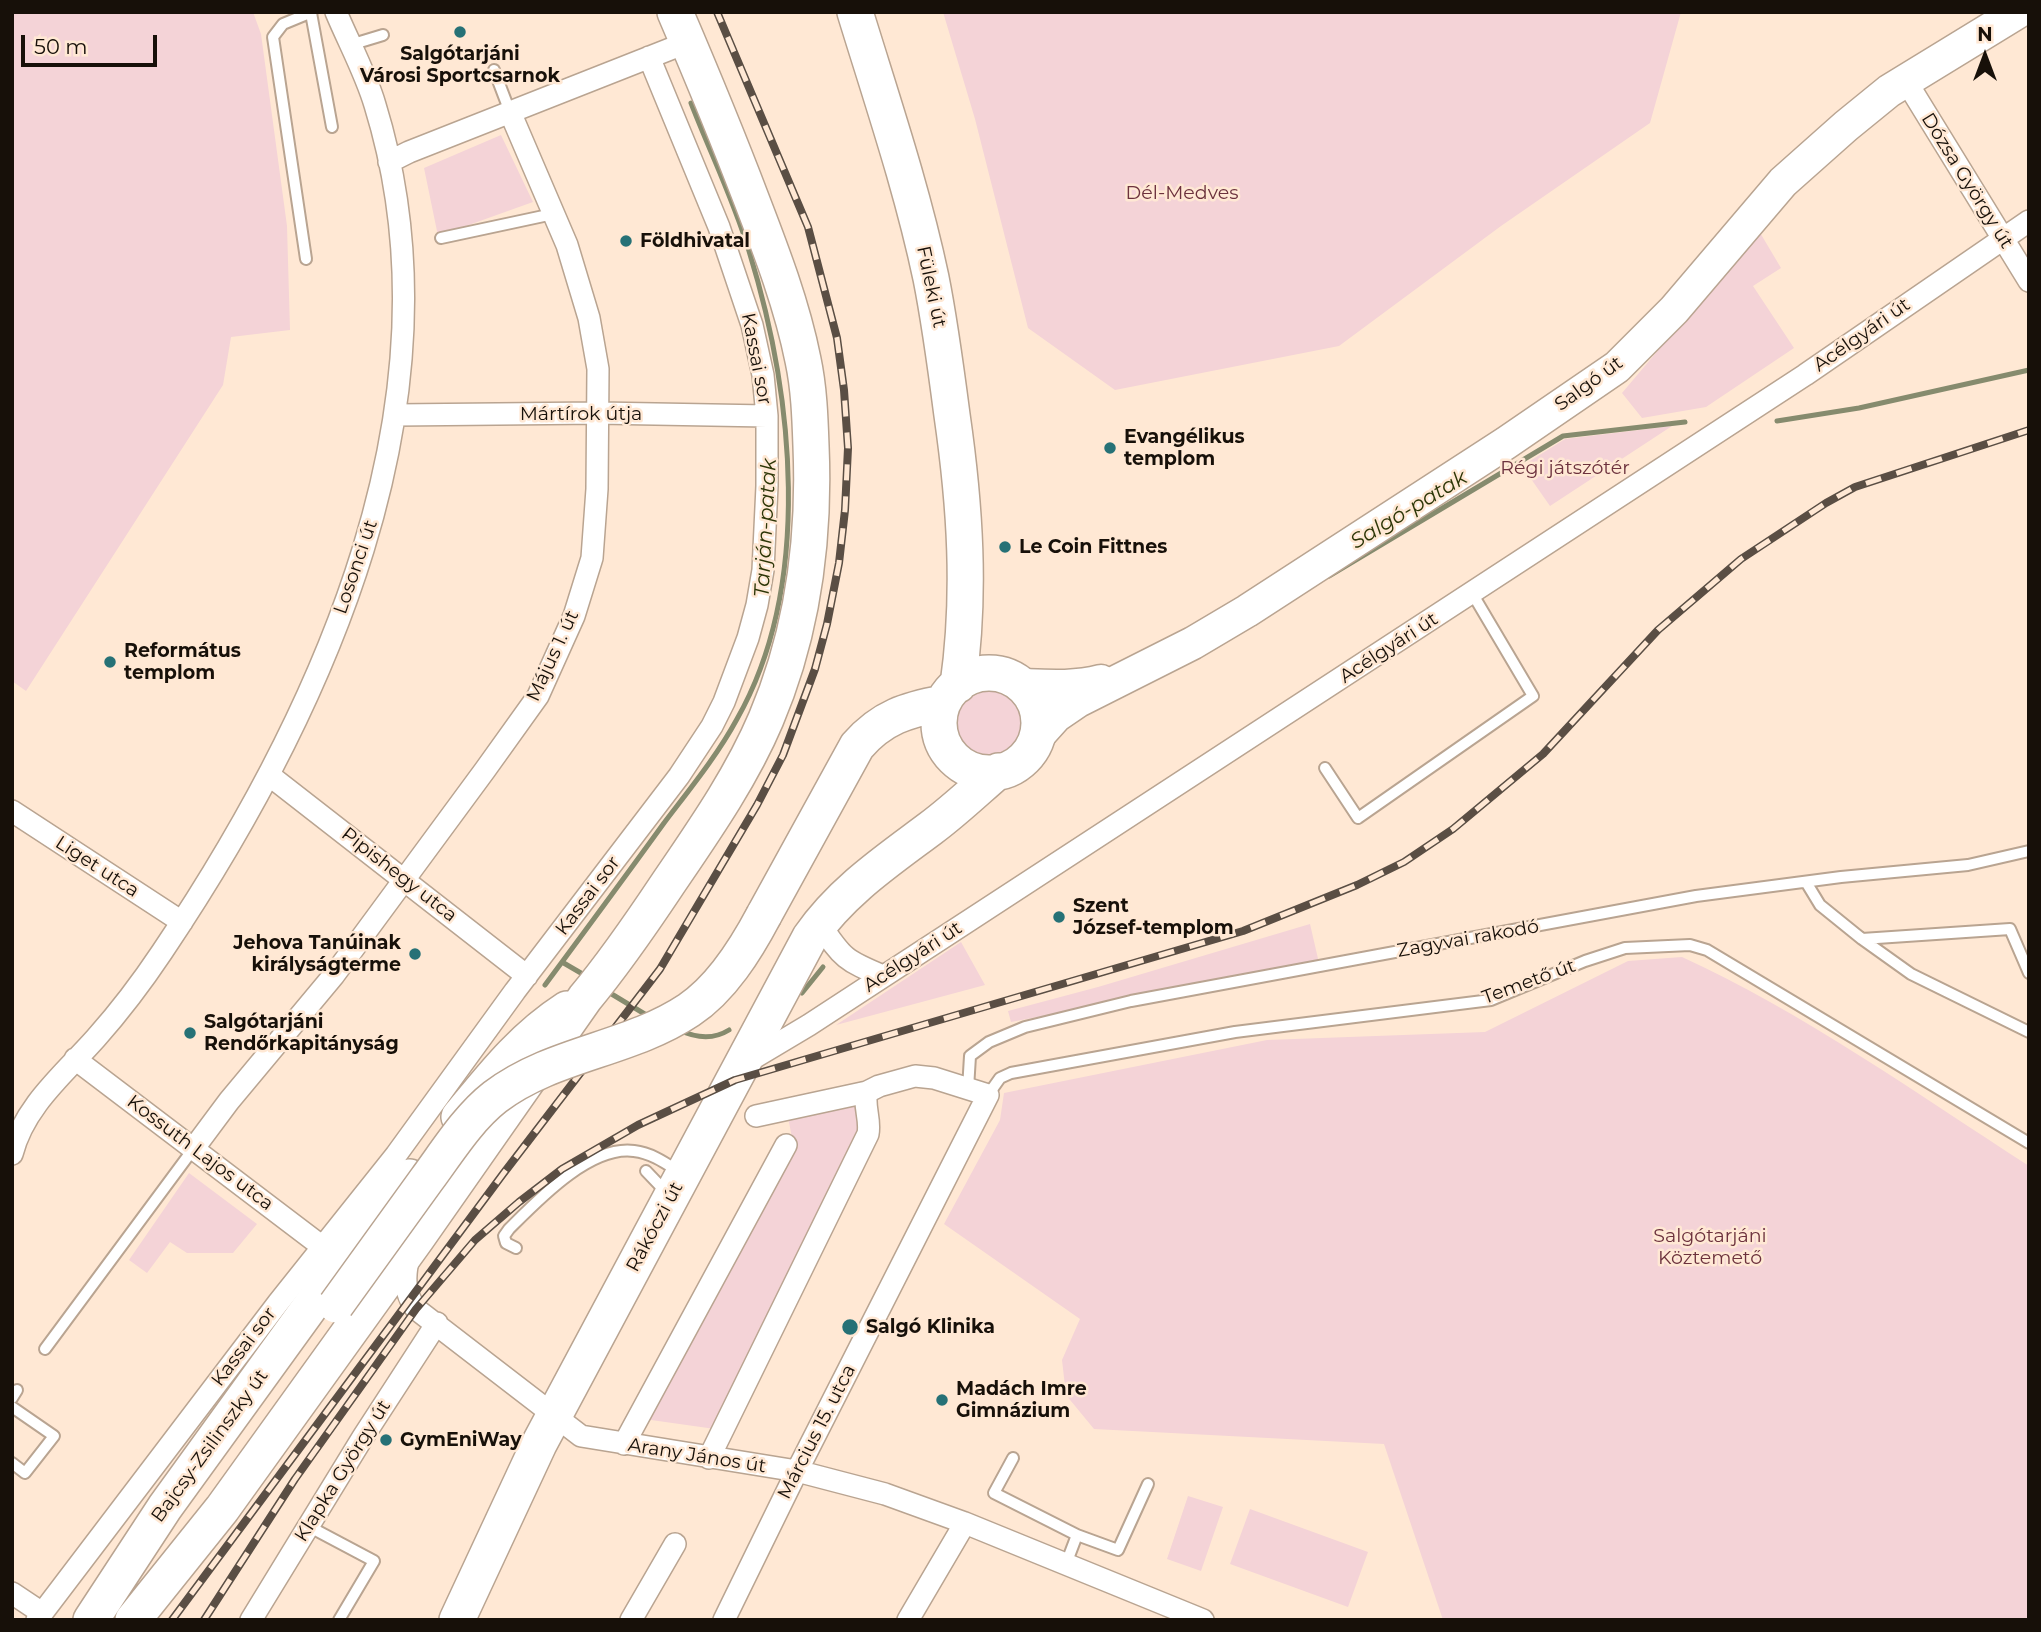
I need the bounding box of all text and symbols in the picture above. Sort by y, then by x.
scale bar [24,21,161,65]
north arrow [1950,21,2020,91]
text: N [1977,23,1993,46]
marker: Salgótarjáni Városi Sportcsarnok [452,24,468,40]
text: 50 m [34,34,88,59]
place label: Salgótarjáni Városi Sportcsarnok [360,43,560,87]
street label: Dózsa György út [1916,109,2018,253]
park label: Dél-Medves [1126,182,1238,204]
place label: Földhivatal [640,230,750,252]
marker: Földhivatal [618,233,634,249]
street label: Füleki út [911,244,951,330]
street label: Acélgyári út [1809,293,1915,377]
street label: Kassai sor [736,311,776,407]
street label: Salgó út [1551,352,1627,416]
street label: Mártírok útja [520,403,642,425]
place label: Evangélikus templom [1124,426,1245,470]
marker: Evangélikus templom [1102,440,1118,456]
park label: Régi játszótér [1500,457,1630,479]
water label: Tarján-patak [750,458,782,598]
water label: Salgó-patak [1346,465,1472,555]
street label: Losonci út [329,517,383,617]
place label: Le Coin Fittnes [1019,536,1167,558]
marker: Le Coin Fittnes [997,539,1013,555]
street label: Május 1. út [522,607,584,705]
street label: Acélgyári út [1336,608,1442,688]
place label: Református templom [124,640,241,684]
marker: Református templom [102,654,118,670]
street label: Pipishegy utca [337,823,461,927]
street label: Liget utca [51,831,143,903]
street label: Kassai sor [551,852,625,940]
place label: Szent József-templom [1073,895,1234,939]
marker: Szent József-templom [1051,909,1067,925]
street label: Zagyvai rakodó [1395,915,1541,963]
street label: Acélgyári út [860,917,966,997]
place label: Jehova Tanúinak királyságterme [233,932,401,976]
marker: Jehova Tanúinak királyságterme [407,946,423,962]
street label: Temető út [1479,955,1579,1009]
place label: Salgótarjáni Rendőrkapitányság [204,1011,399,1055]
marker: Salgótarjáni Rendőrkapitányság [182,1025,198,1041]
street label: Kossuth Lajos utca [122,1090,278,1216]
street label: Rákóczi út [622,1178,688,1276]
park label: Salgótarjáni Köztemető [1653,1225,1767,1269]
street label: Kassai sor [207,1303,281,1391]
place label: Salgó Klinika [866,1316,995,1338]
marker: Salgó Klinika [840,1317,860,1337]
street label: Március 15. utca [773,1361,861,1503]
street label: Bajcsy-Zsilinszky út [147,1365,273,1527]
place label: Madách Imre Gimnázium [956,1378,1087,1422]
marker: Madách Imre Gimnázium [934,1392,950,1408]
street label: Klapka György út [290,1396,396,1546]
place label: GymEniWay [400,1429,522,1451]
marker: GymEniWay [378,1432,394,1448]
street label: Arany János út [626,1434,768,1478]

